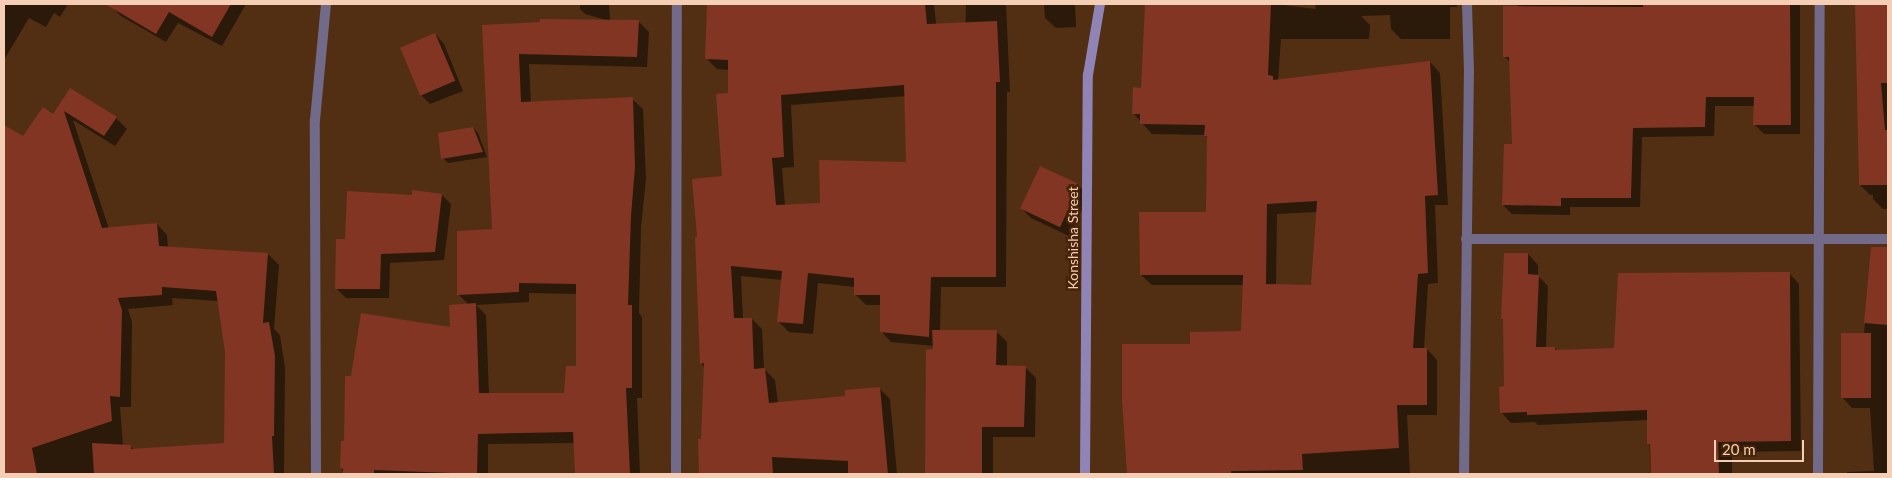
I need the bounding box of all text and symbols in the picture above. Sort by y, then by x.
street label: Konshisha Street [1065,186,1081,290]
scale bar [1717,430,1807,462]
text: 20 m [1722,440,1756,458]

